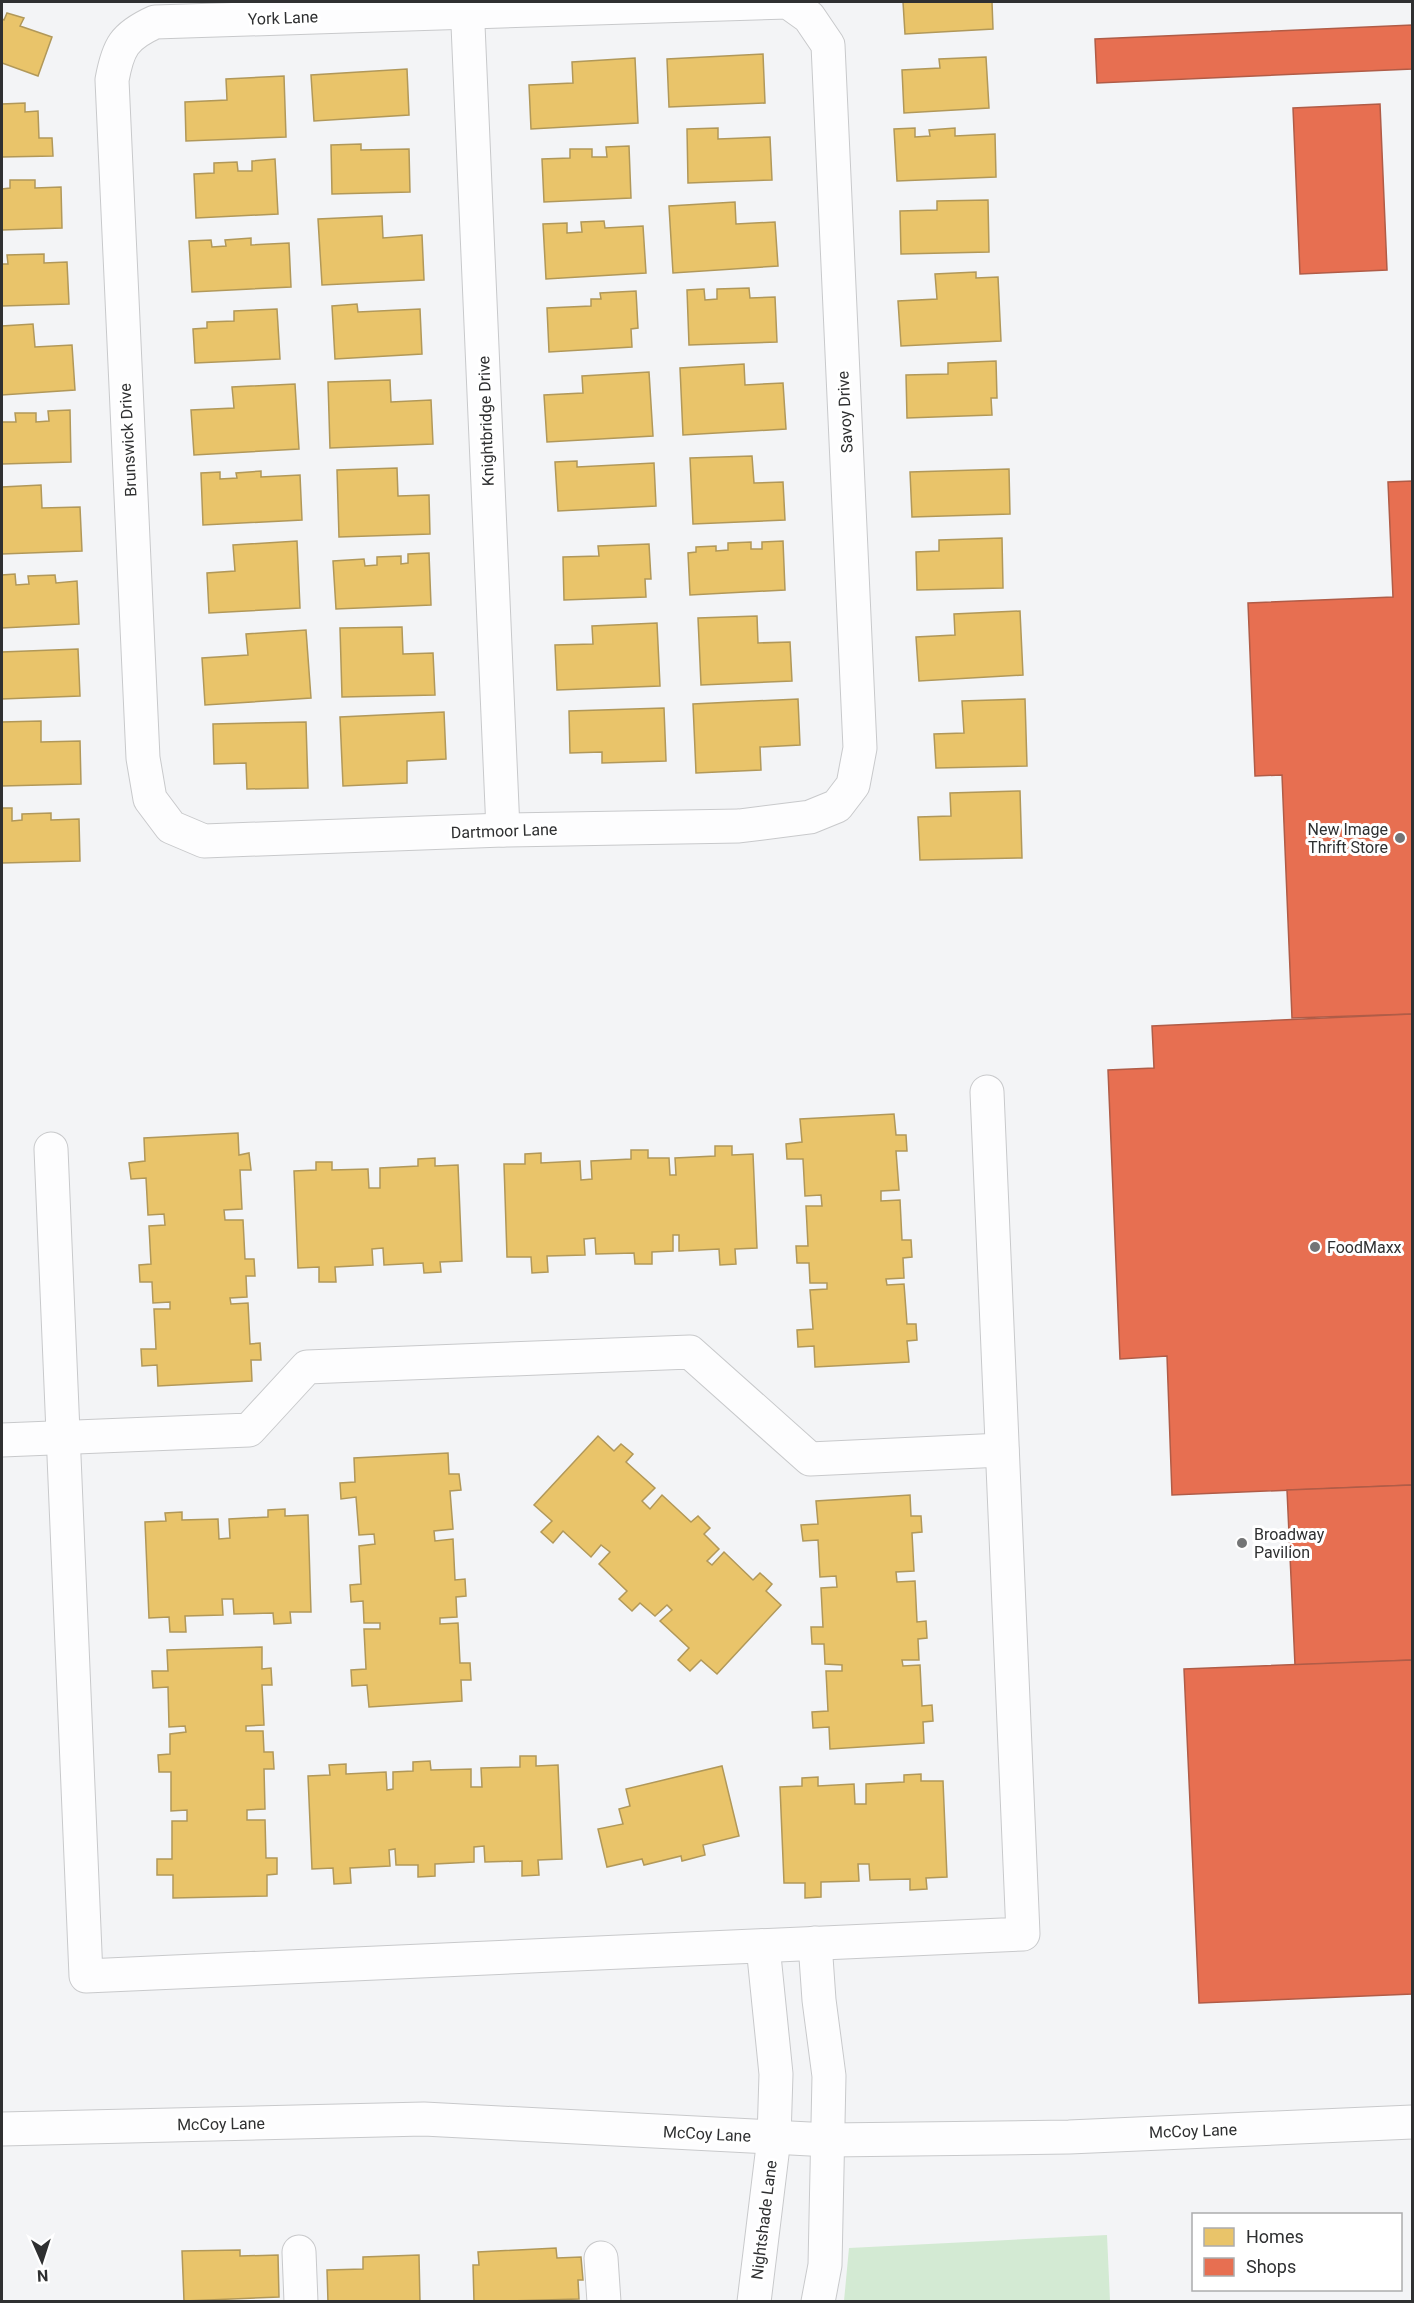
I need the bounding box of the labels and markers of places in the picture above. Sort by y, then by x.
place label: New Image Thrift Store [1308,820,1388,857]
marker: New Image Thrift Store [1393,831,1407,845]
place label: FoodMaxx [1327,1238,1402,1257]
marker: FoodMaxx [1308,1240,1322,1254]
place label: Broadway Pavilion [1254,1525,1325,1562]
marker: Broadway Pavilion [1235,1536,1249,1550]

